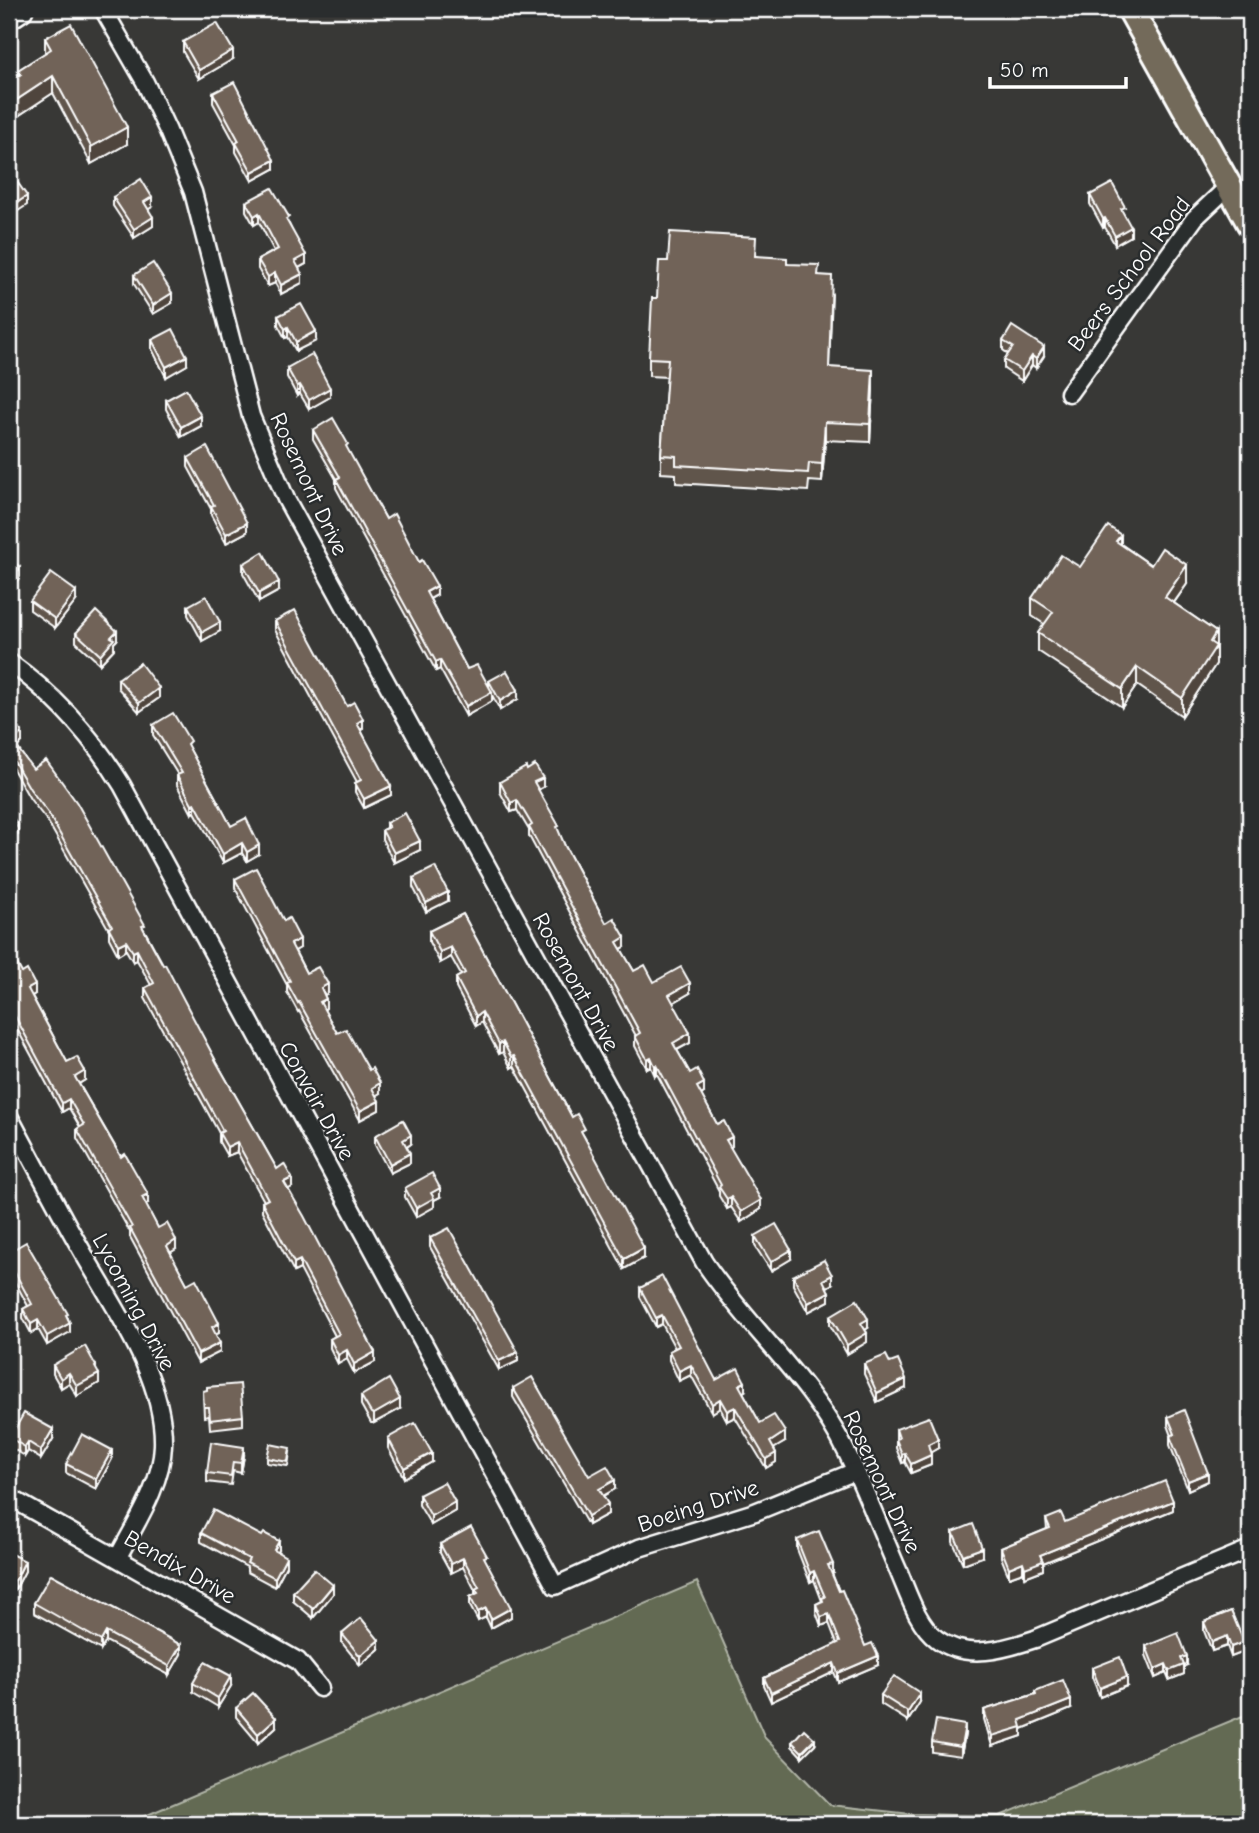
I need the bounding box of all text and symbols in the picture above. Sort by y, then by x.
scale bar [990,46,1126,90]
text: 50 m [1000,58,1049,82]
street label: Beers School Road [1062,191,1196,357]
street label: Rosemont Drive [264,408,354,560]
street label: Rosemont Drive [527,908,625,1056]
street label: Convair Drive [273,1037,361,1165]
street label: Lycoming Drive [87,1229,181,1375]
street label: Rosemont Drive [837,1406,927,1558]
street label: Boeing Drive [634,1474,762,1538]
street label: Bendix Drive [120,1524,240,1610]

